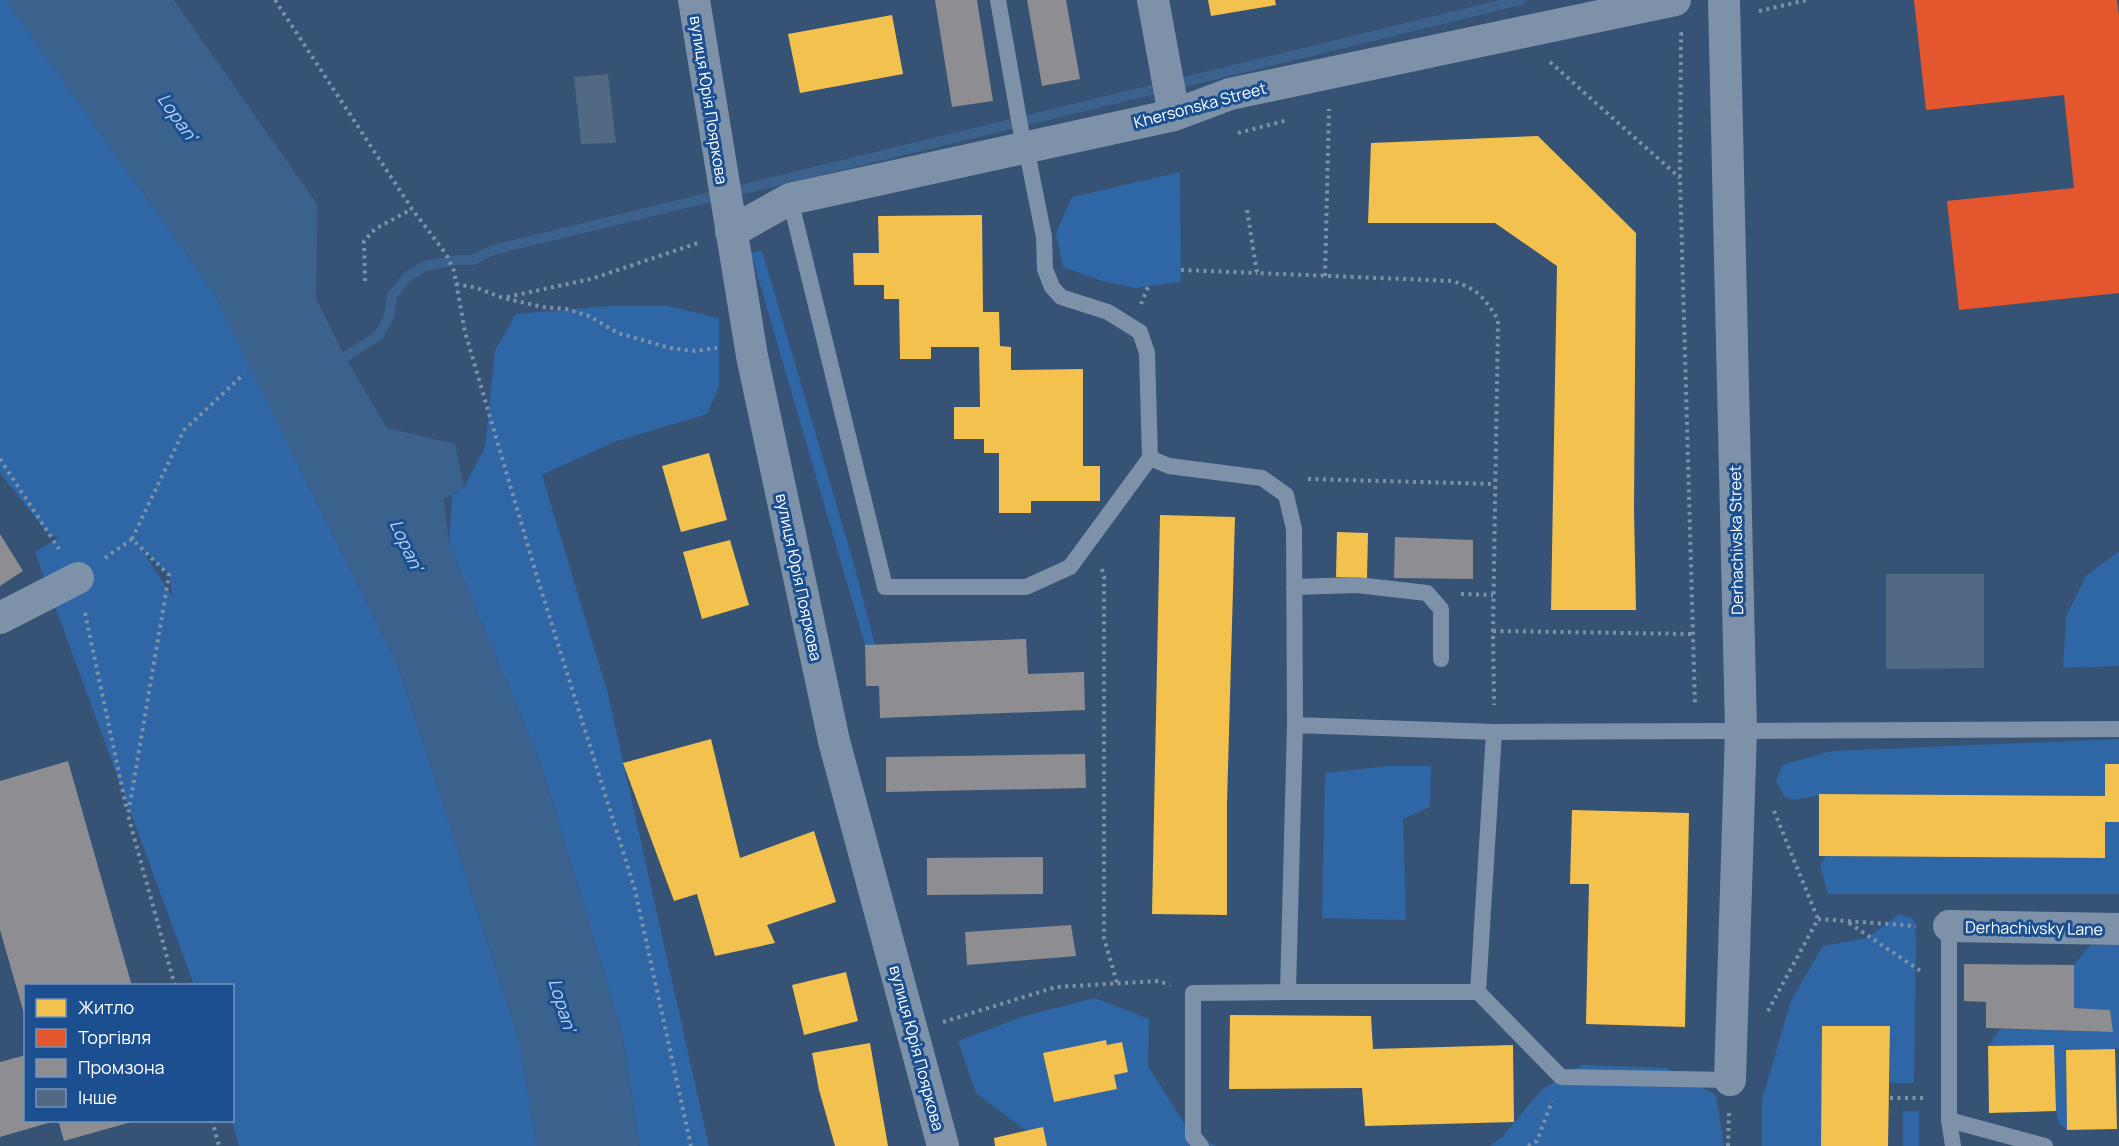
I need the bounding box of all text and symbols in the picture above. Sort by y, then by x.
street label: вулиця Юрія Пояркова [685,14,733,186]
street label: Khersonska Street [1131,77,1269,133]
water label: Lopan' [153,88,205,148]
street label: Derhachivska Street [1724,465,1748,615]
street label: вулиця Юрія Пояркова [771,491,827,663]
water label: Lopan' [385,515,430,577]
street label: Derhachivsky Lane [1965,916,2103,940]
street label: вулиця Юрія Пояркова [884,963,950,1133]
water label: Lopan' [544,976,583,1037]
legend [24,984,234,1122]
text: Житло [78,995,134,1019]
text: Торгівля [78,1025,151,1049]
text: Промзона [78,1055,165,1079]
text: Інше [78,1085,117,1109]

